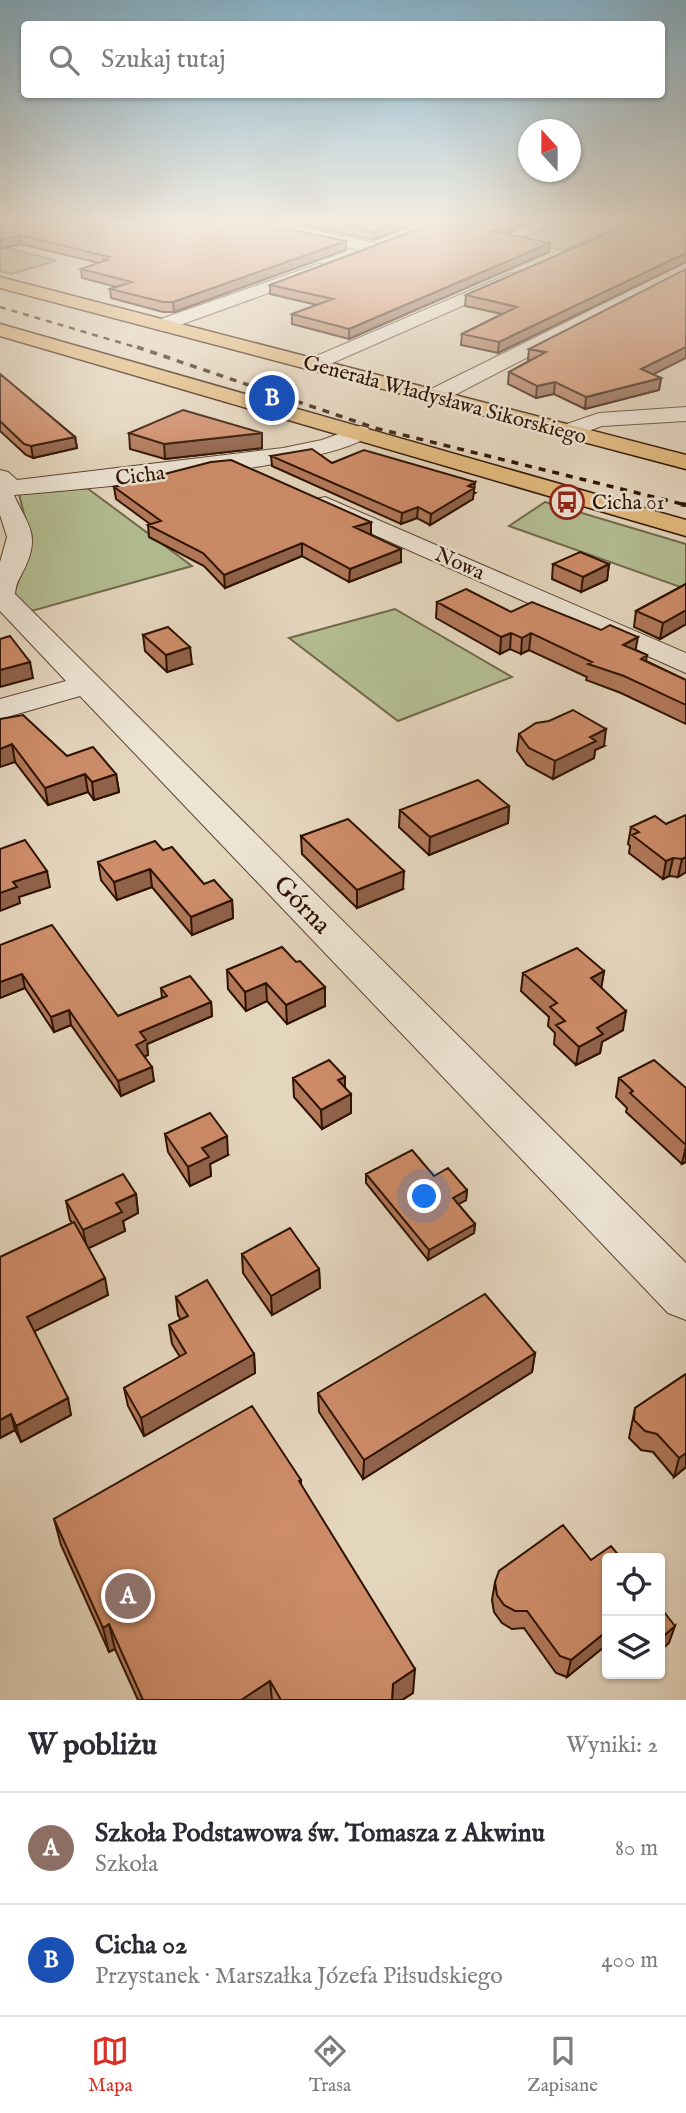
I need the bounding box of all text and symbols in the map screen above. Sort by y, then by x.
search box [21,21,665,98]
icon: search [45,41,83,79]
text: Szukaj tutaj [101,43,226,76]
north arrow [518,119,581,182]
street label: Generała Władysława Sikorskiego [300,350,589,451]
pin: B [249,372,295,424]
street label: Cicha [114,460,167,493]
bus stop icon: Cicha 01 [548,483,586,521]
place label: Cicha 01 [592,490,664,517]
street label: Nowa [430,542,489,588]
street label: Górna [266,869,338,942]
your location [407,1179,441,1213]
map controls [602,1553,665,1679]
button: locate [602,1553,665,1616]
pin: A [105,1570,151,1622]
button: layers [602,1616,665,1679]
text: W pobliżu [28,1727,157,1765]
text: Wyniki: 2 [566,1731,658,1760]
text: Szkoła Podstawowa św. Tomasza z Akwinu [95,1817,545,1850]
text: A [43,1834,59,1863]
text: 80 m [615,1834,658,1863]
text: Szkoła [95,1850,158,1879]
text: Cicha 02 [95,1929,187,1962]
text: B [43,1946,59,1975]
text: 400 m [601,1946,658,1975]
text: Przystanek · Marszałka Józefa Piłsudskiego [95,1962,503,1991]
tab: Mapa [88,2032,133,2098]
tab: Trasa [309,2032,351,2098]
tab: Zapisane [527,2032,598,2098]

